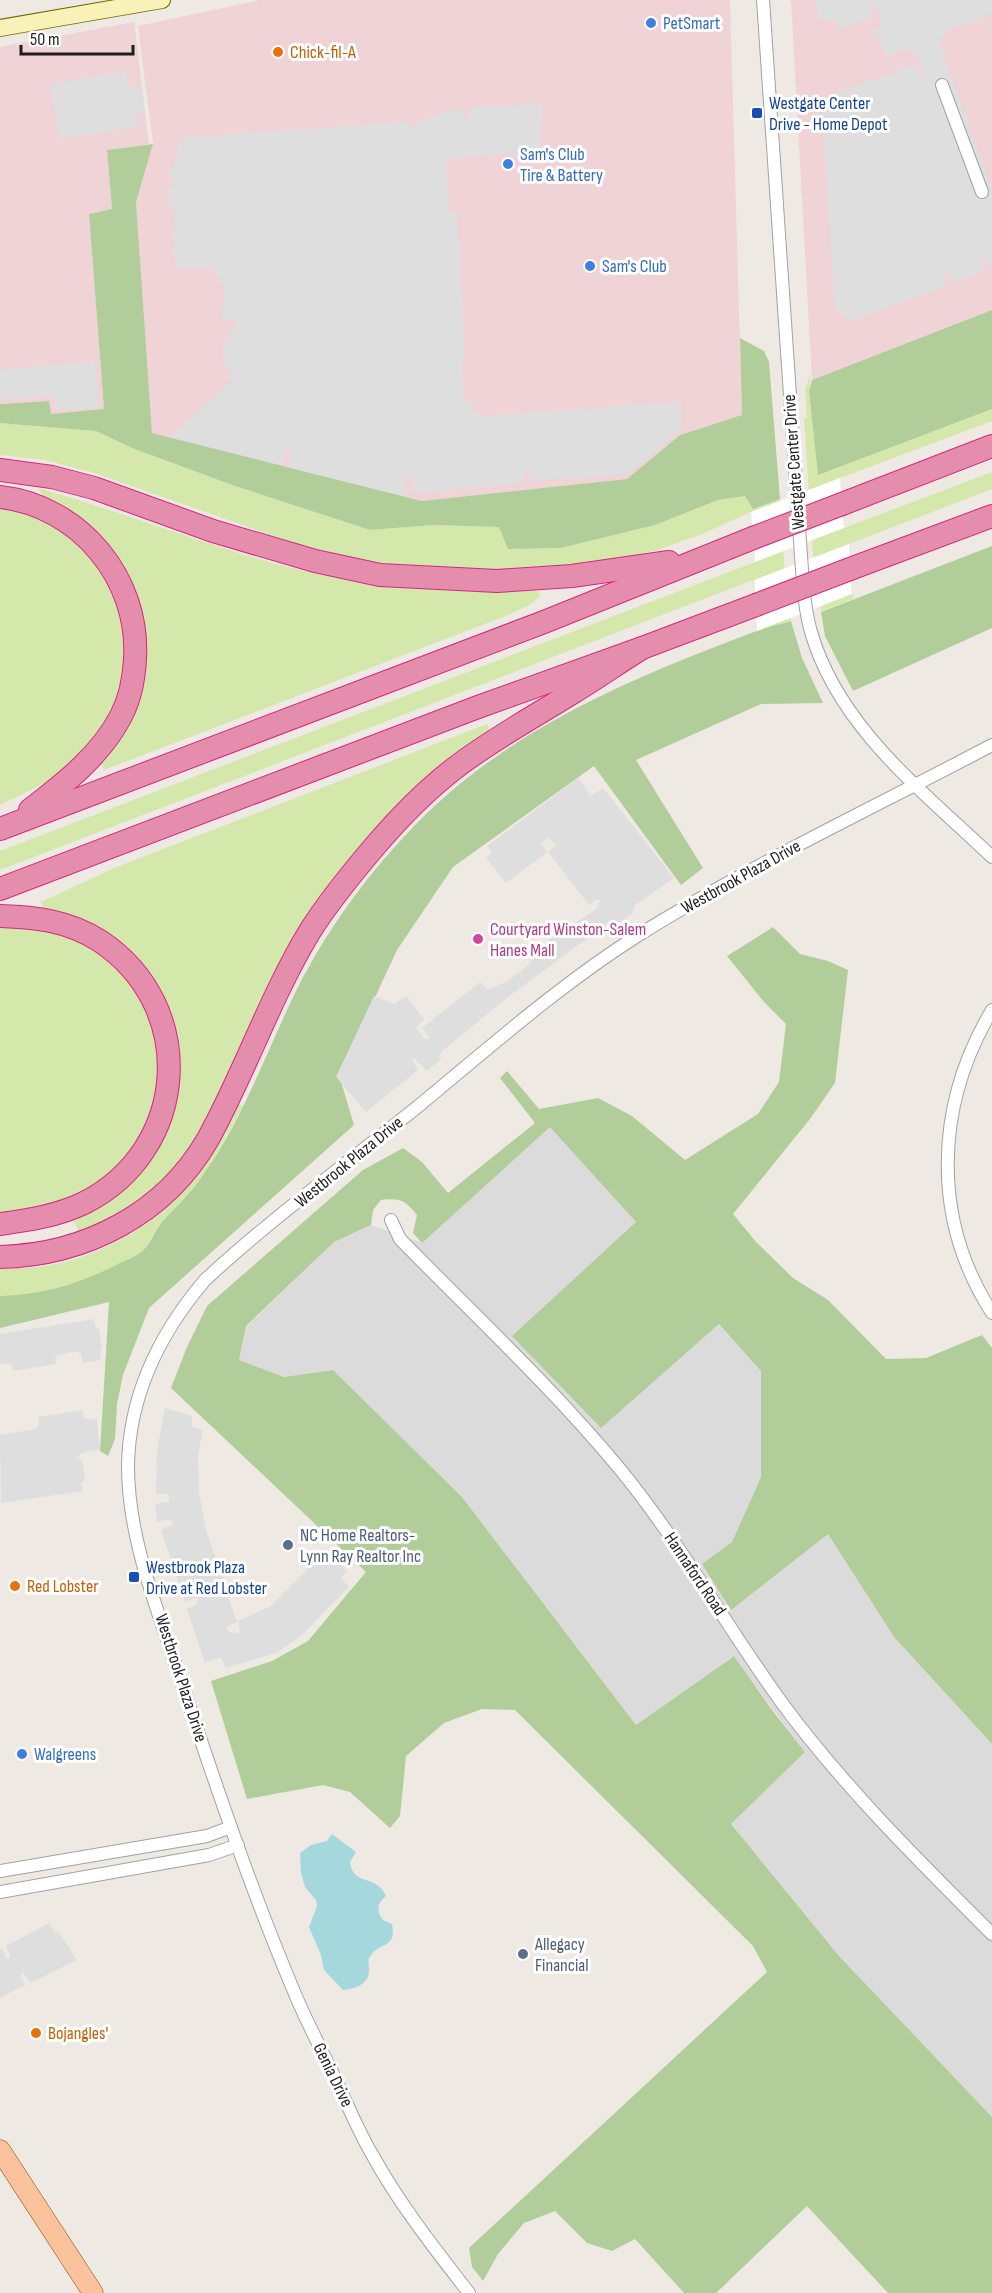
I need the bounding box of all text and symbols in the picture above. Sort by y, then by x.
place label: PetSmart [663,13,721,34]
marker: PetSmart [644,16,658,30]
scale bar [21,18,134,56]
text: 50 m [30,29,60,50]
place label: Chick-fil-A [290,42,356,63]
marker: Chick-fil-A [271,45,285,59]
place label: Westgate Center Drive - Home Depot [769,93,888,135]
marker: Westgate Center Drive - Home Depot [750,106,764,120]
place label: Sam's Club Tire & Battery [520,144,603,186]
marker: Sam's Club Tire & Battery [501,157,515,171]
place label: Sam's Club [602,256,667,277]
marker: Sam's Club [583,259,597,273]
street label: Westgate Center Drive [779,394,809,530]
street label: Westbrook Plaza Drive [678,836,804,918]
place label: Courtyard Winston-Salem Hanes Mall [490,919,646,961]
marker: Courtyard Winston-Salem Hanes Mall [471,932,485,946]
street label: Westbrook Plaza Drive [291,1112,407,1212]
place label: NC Home Realtors- Lynn Ray Realtor Inc [300,1525,421,1567]
street label: Hannaford Road [659,1528,731,1620]
marker: NC Home Realtors- Lynn Ray Realtor Inc [281,1538,295,1552]
place label: Westbrook Plaza Drive at Red Lobster [146,1557,267,1599]
marker: Westbrook Plaza Drive at Red Lobster [127,1570,141,1584]
place label: Red Lobster [27,1576,98,1597]
marker: Red Lobster [8,1579,22,1593]
street label: Westbrook Plaza Drive [150,1611,212,1745]
place label: Walgreens [34,1744,96,1765]
marker: Walgreens [15,1747,29,1761]
place label: Allegacy Financial [534,1934,589,1976]
marker: Allegacy Financial [516,1947,530,1961]
place label: Bojangles' [48,2023,109,2044]
marker: Bojangles' [29,2026,43,2040]
street label: Genia Drive [309,2040,357,2110]

